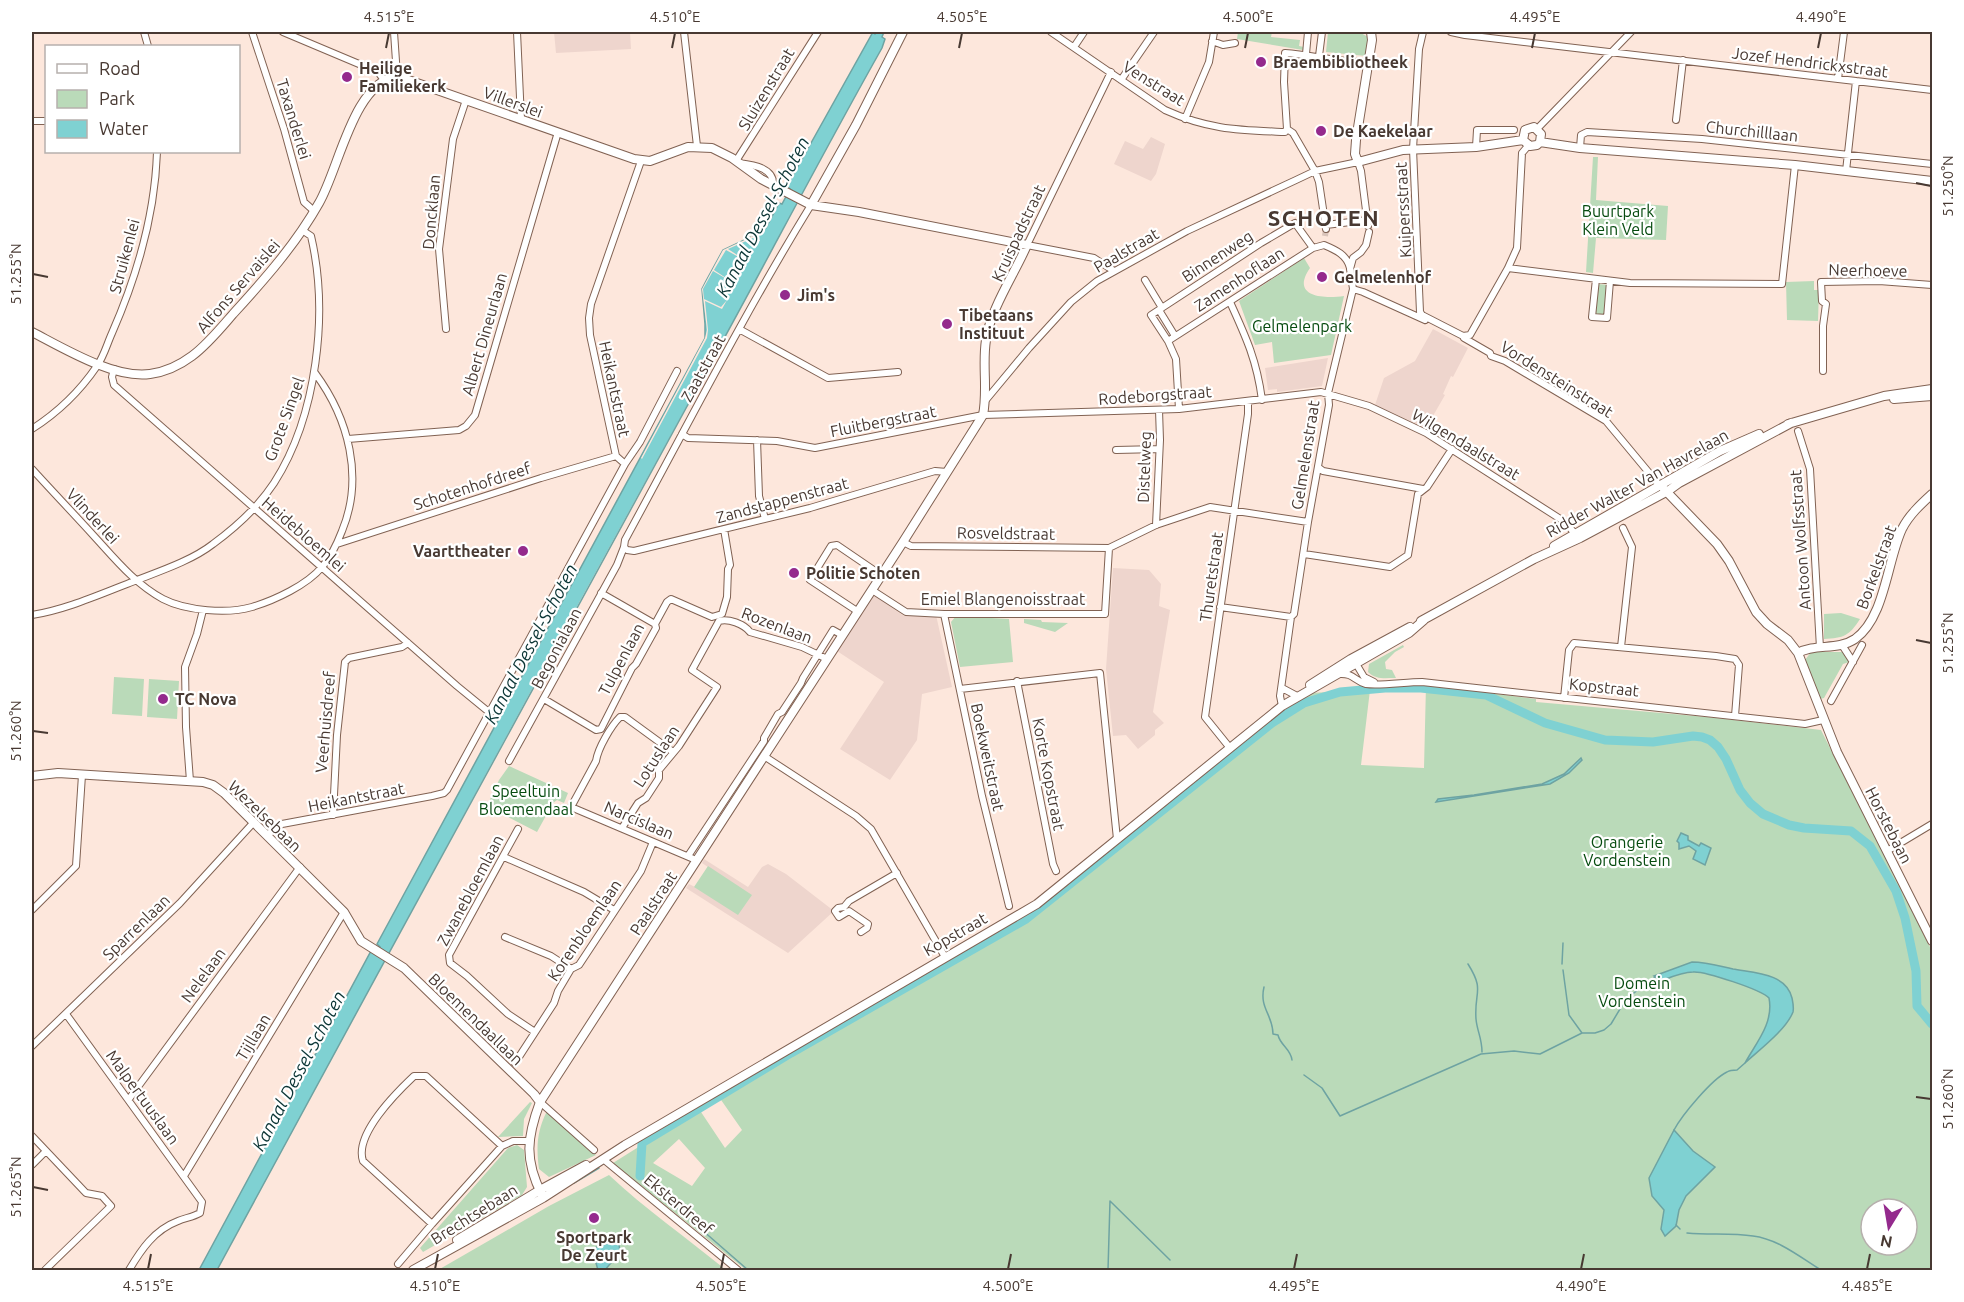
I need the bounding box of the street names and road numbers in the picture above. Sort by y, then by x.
street label: Jozef Hendrickxstraat [1731,43,1890,81]
street label: Sluizenstraat [734,44,798,133]
street label: Venstraat [1120,57,1189,109]
street label: Taxanderlei [273,77,315,161]
street label: Villerslei [481,83,545,121]
street label: Churchilllaan [1705,117,1799,145]
street label: Kuipersstraat [1391,161,1414,258]
street label: Doncklaan [419,174,443,250]
street label: Kruispadstraat [988,181,1049,284]
street label: Struikenlei [105,217,143,295]
street label: Paalstraat [1090,224,1162,276]
street label: Binnenweg [1178,226,1256,286]
street label: Alfons Servaislei [193,236,283,336]
street label: Zamenhoflaan [1191,243,1287,315]
street label: Neerhoeve [1828,260,1908,280]
street label: Albert Dineurlaan [458,270,510,398]
street label: Zaatstraat [677,331,729,405]
street label: Vordensteinstraat [1497,337,1617,421]
street label: Heikantstraat [596,339,634,439]
street label: Grote Singel [260,374,308,464]
street label: Rodeborgstraat [1098,382,1213,408]
street label: Gelmelenstraat [1287,398,1323,511]
street label: Fluitbergstraat [829,402,938,440]
street label: Wilgendaalstraat [1409,405,1524,484]
street label: Ridder Walter Van Havrelaan [1543,425,1731,541]
street label: Distelweg [1134,431,1154,503]
street label: Schotenhofdreef [411,458,534,513]
street label: Antoon Wolfsstraat [1786,469,1814,611]
street label: Zandstappenstraat [714,474,851,526]
street label: Vlinderlei [63,485,123,547]
street label: Heidebloemlei [259,493,349,575]
street label: Borkelstraat [1852,522,1900,612]
street label: Rosveldstraat [957,523,1056,543]
street label: Thuretstraat [1196,530,1226,623]
street label: Emiel Blangenoisstraat [921,590,1086,608]
street label: Rozenlaan [739,603,815,647]
street label: Begonialaan [527,605,585,691]
street label: Tulpenlaan [595,620,647,698]
street label: Veerhuisdreef [312,670,338,773]
street label: Kopstraat [1568,674,1641,700]
street label: Boekweitstraat [968,701,1008,813]
street label: Korte Kopstraat [1029,716,1069,832]
street label: Lotuslaan [629,722,683,790]
street label: Wezelsebaan [225,777,305,855]
street label: Heikantstraat [306,779,406,815]
street label: Horstebaan [1862,784,1916,866]
street label: Narcislaan [602,797,676,843]
street label: Zwanebloemlaan [433,832,507,948]
street label: Paalstraat [626,867,681,938]
street label: Korenbloemlaan [543,876,625,984]
street label: Sparrenlaan [99,891,173,963]
street label: Kopstraat [920,908,991,959]
street label: Nelelaan [177,944,229,1006]
street label: Bloemendaallaan [425,969,527,1069]
street label: Tijllaan [232,1010,274,1064]
street label: Malpertuuslaan [103,1046,183,1148]
street label: Eksterdreef [641,1170,718,1239]
street label: Brechtsebaan [427,1180,521,1248]

